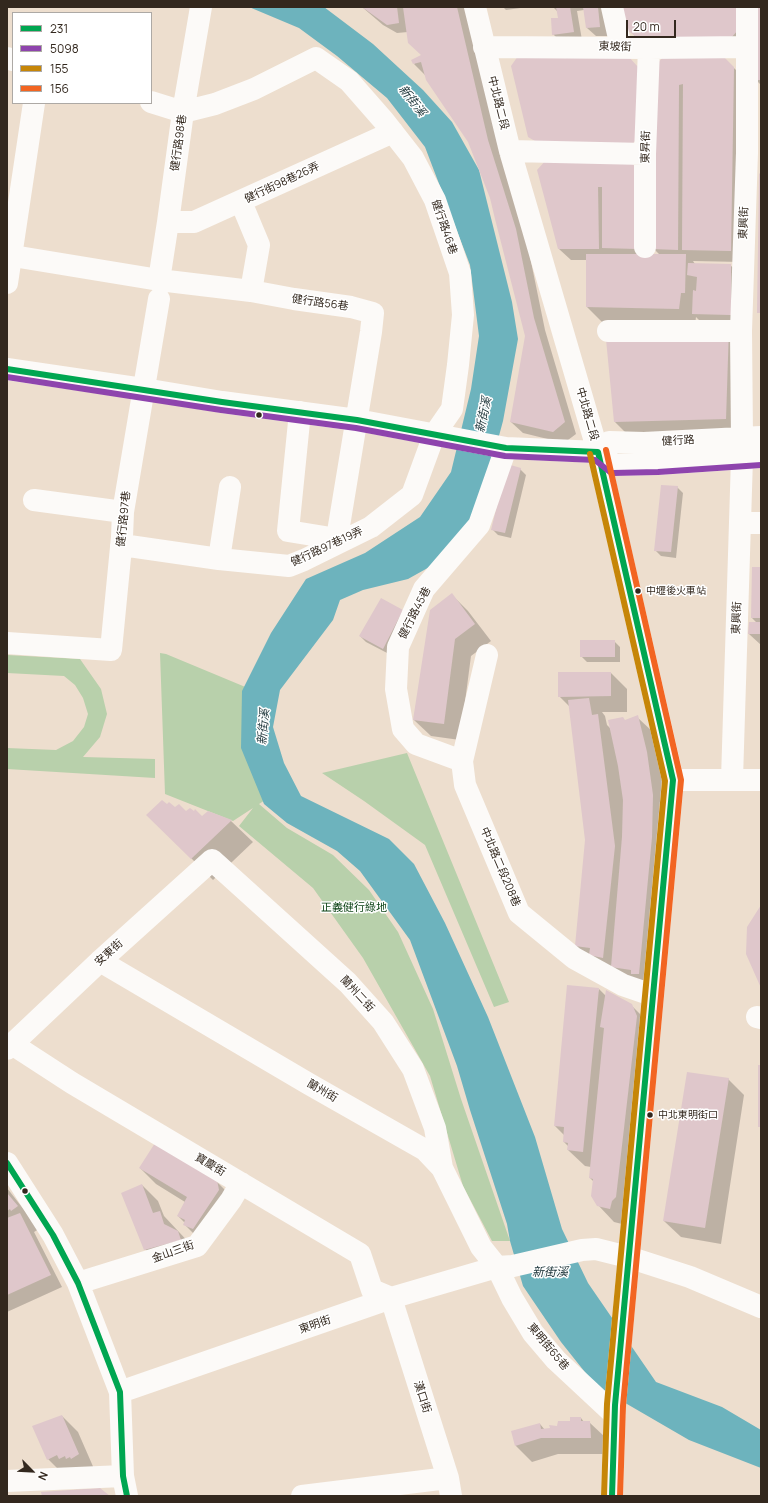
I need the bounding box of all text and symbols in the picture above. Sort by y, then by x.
legend [12,12,152,104]
scale bar [628,12,678,38]
text: 20 m [633,18,660,35]
text: 231 [50,20,68,37]
text: 5098 [50,40,79,57]
street label: 東坡街 [598,40,632,54]
text: 155 [50,60,69,77]
street label: 中北路二段 [485,75,511,131]
text: 156 [50,80,69,97]
water label: 新街溪 [395,82,429,120]
street label: 健行路98巷 [168,114,190,172]
street label: 東昇街 [639,130,653,164]
street label: 健行街98巷26弄 [242,160,322,206]
street label: 健行路46巷 [428,198,460,256]
street label: 東興街 [737,206,751,240]
street label: 健行路56巷 [291,292,349,314]
street label: 中北路二段 [573,386,601,442]
water label: 新街溪 [473,396,495,434]
unlabelled marker [254,410,264,420]
street label: 健行路 [661,434,695,448]
street label: 健行路97巷 [114,490,134,548]
street label: 健行路97巷19弄 [289,524,365,570]
street label: 健行路45巷 [396,585,434,641]
place label: 中壢後火車站 [646,585,706,597]
marker: 中壢後火車站 [633,586,643,596]
street label: 東興街 [730,601,744,635]
water label: 新街溪 [255,708,273,746]
street label: 中北路二段208巷 [477,825,523,909]
park label: 正義健行綠地 [321,901,387,915]
street label: 安東街 [92,937,126,969]
street label: 蘭州二街 [337,973,377,1015]
street label: 蘭州街 [304,1077,340,1105]
place label: 中北東明街口 [658,1109,718,1121]
marker: 中北東明街口 [645,1110,655,1120]
street label: 寶慶街 [192,1151,228,1179]
unlabelled marker [20,1186,30,1196]
street label: 金山三街 [150,1238,196,1266]
water label: 新街溪 [532,1266,568,1280]
street label: 東明街 [297,1313,333,1337]
street label: 東明街65巷 [525,1321,571,1373]
street label: 漢口街 [411,1379,433,1415]
north arrow [12,1451,52,1491]
text: N [35,1469,52,1483]

